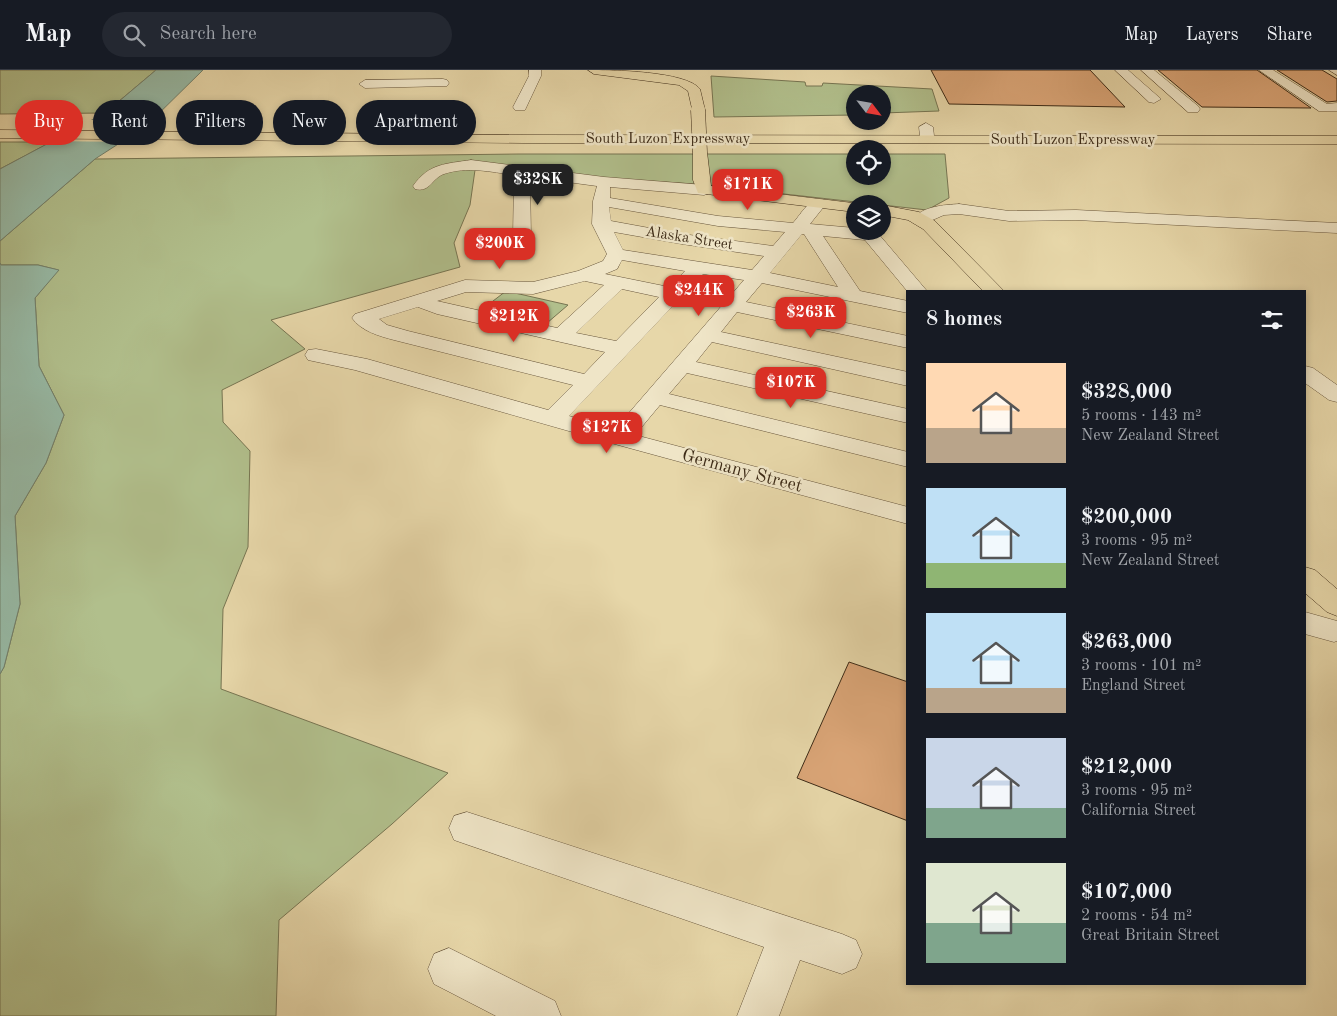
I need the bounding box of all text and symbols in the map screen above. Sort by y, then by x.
search box [102,12,452,57]
icon: search [120,21,148,49]
text: Map [25,23,72,47]
text: Search here [160,25,257,44]
text: Map [1124,26,1158,44]
text: Layers [1186,26,1238,44]
text: Share [1266,26,1312,44]
north arrow [846,85,891,130]
map controls [846,85,891,240]
chip: Buy [15,100,83,145]
chip: Rent [93,100,166,145]
chip: Filters [176,100,263,145]
chip: New [273,100,346,145]
chip: Apartment [356,100,476,145]
street label: South Luzon Expressway [585,132,751,147]
street label: South Luzon Expressway [990,133,1156,148]
button: locate [846,140,891,185]
pin: $328K [503,164,573,206]
pin: $171K [713,168,783,211]
text: $328K [513,172,563,188]
text: $171K [723,177,773,193]
button: layers [846,195,891,240]
street label: Alaska Street [644,225,734,253]
pin: $200K [465,228,535,270]
text: $200K [475,236,525,252]
pin: $244K [664,274,734,317]
text: $244K [674,283,724,299]
pin: $263K [776,296,846,339]
pin: $212K [479,300,549,343]
text: $263K [786,305,836,321]
icon: filters [1258,306,1286,334]
text: $212K [489,309,539,325]
text: 8 homes [926,309,1002,330]
pin: $107K [756,366,826,409]
text: $107K [766,375,816,391]
text: $328,000 [1081,382,1172,403]
icon: home [966,383,1026,443]
text: 5 rooms · 143 m² [1081,408,1201,424]
pin: $127K [572,412,642,454]
text: $127K [582,420,632,436]
text: New Zealand Street [1081,428,1219,444]
street label: Germany Street [680,446,804,496]
text: $200,000 [1081,507,1172,528]
icon: home [966,508,1026,568]
text: 3 rooms · 95 m² [1081,533,1192,549]
text: New Zealand Street [1081,553,1219,569]
text: $263,000 [1081,632,1172,653]
icon: home [966,633,1026,693]
text: 3 rooms · 101 m² [1081,658,1201,674]
text: England Street [1081,678,1185,694]
text: $212,000 [1081,757,1172,778]
icon: home [966,758,1026,818]
text: 3 rooms · 95 m² [1081,783,1192,799]
text: California Street [1081,803,1196,819]
text: $107,000 [1081,882,1172,903]
icon: home [966,883,1026,943]
text: 2 rooms · 54 m² [1081,908,1192,924]
text: Great Britain Street [1081,928,1220,944]

